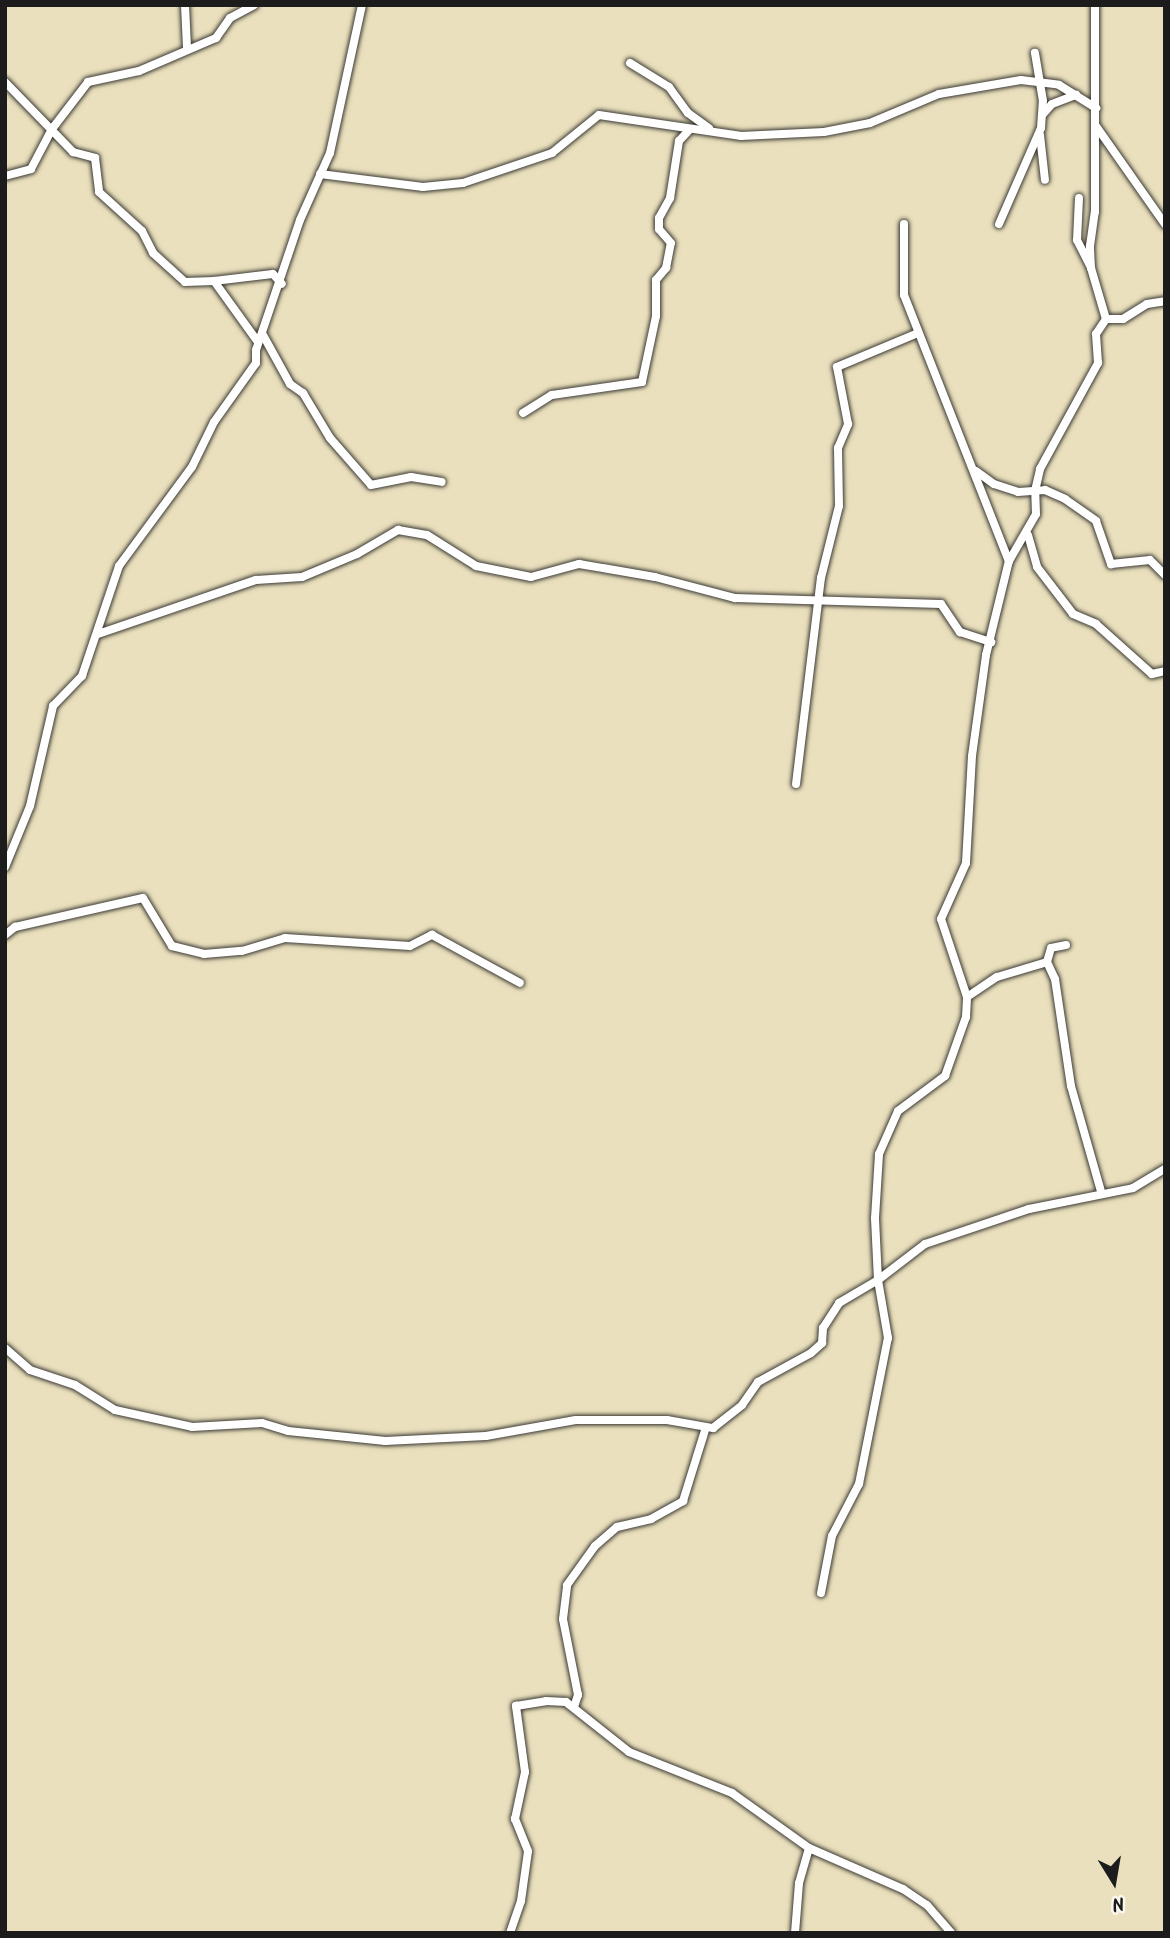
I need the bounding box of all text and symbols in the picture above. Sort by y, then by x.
north arrow [1079,1847,1149,1917]
text: N [1109,1887,1127,1918]

